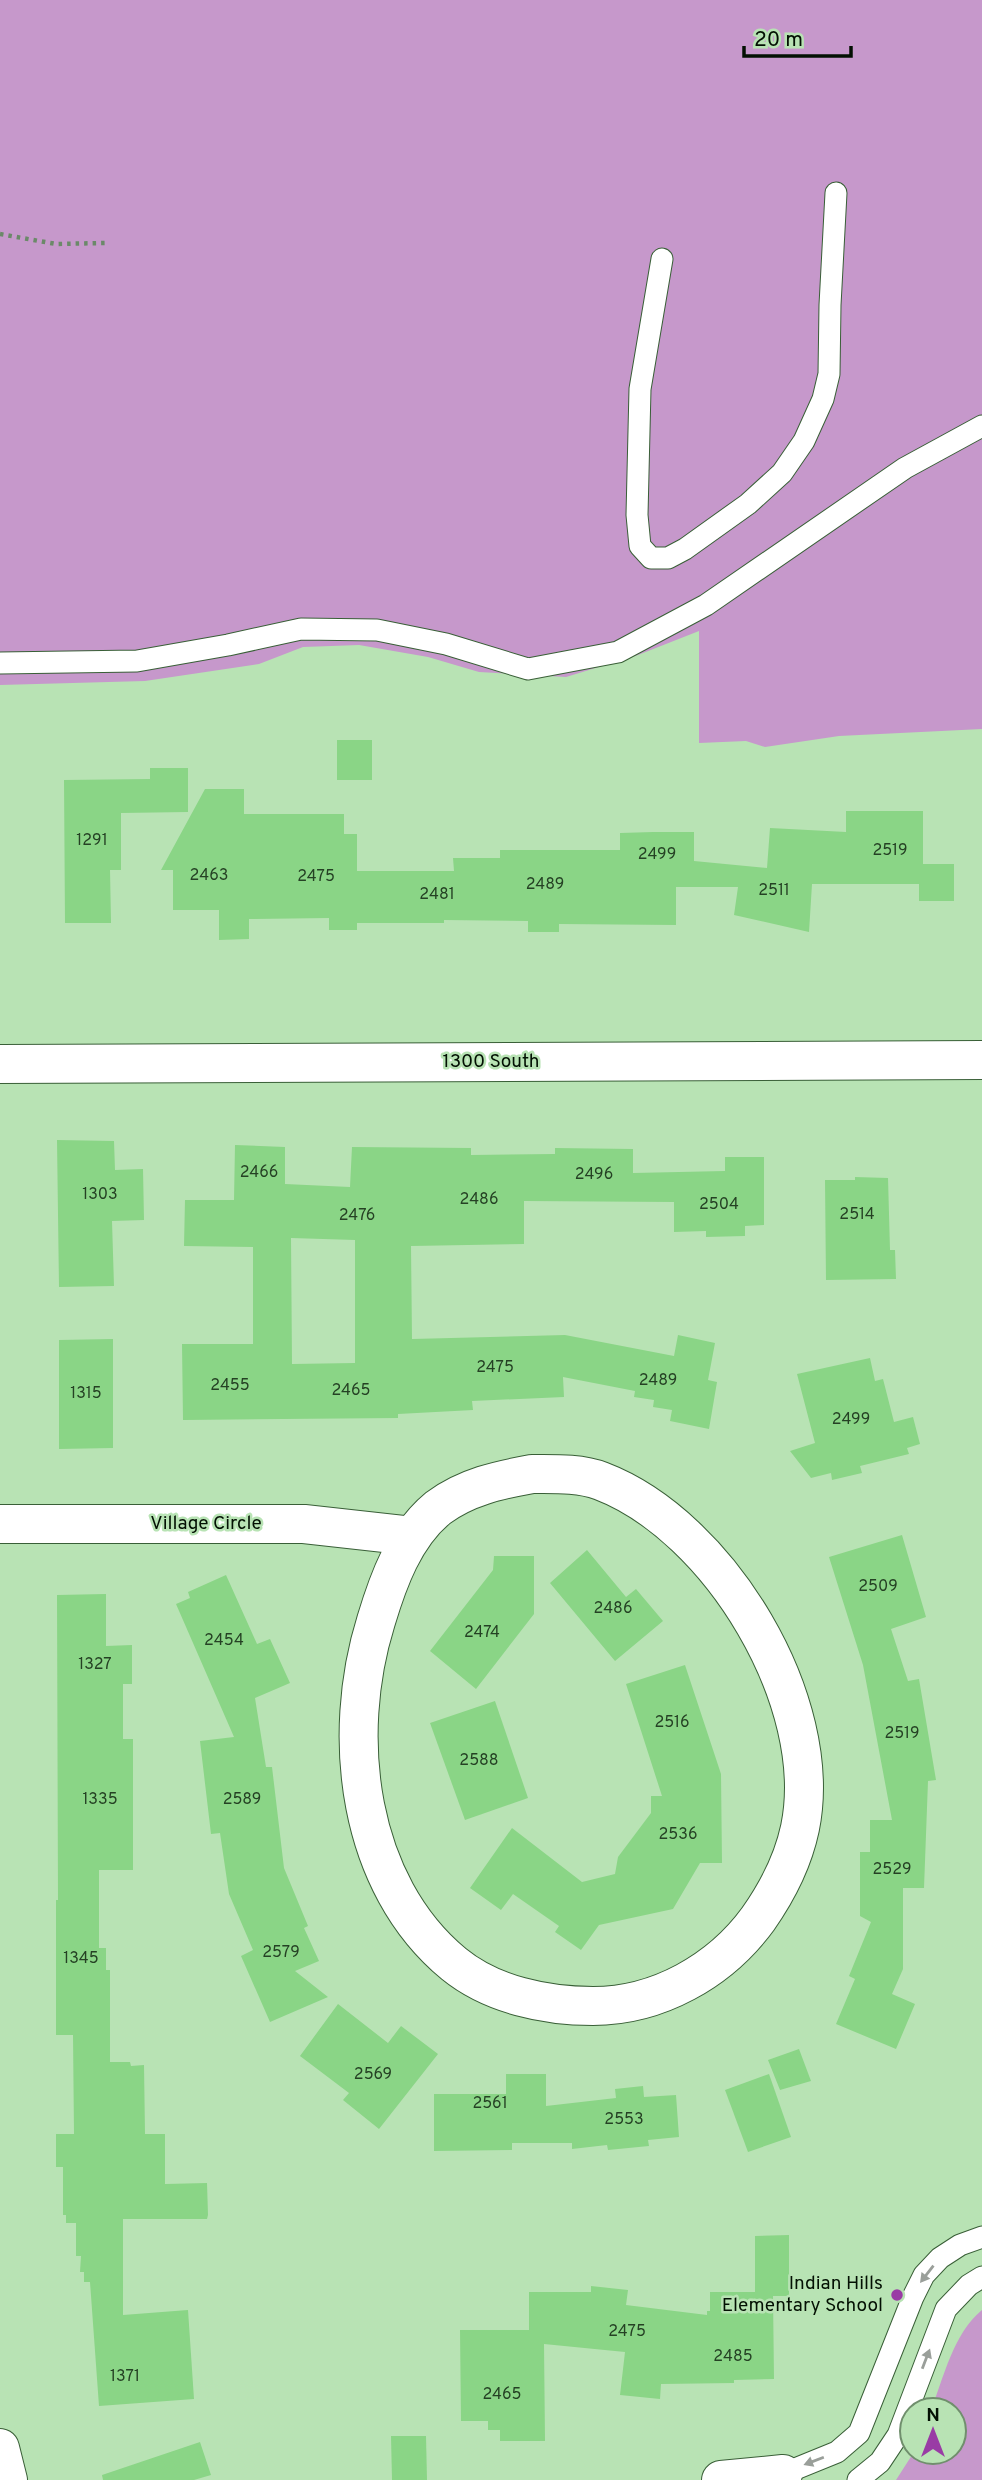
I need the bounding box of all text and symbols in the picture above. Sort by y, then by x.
scale bar [744,14,851,58]
text: 20 m [754,27,803,54]
house number: 1291 [76,831,108,851]
house number: 2519 [872,841,908,861]
house number: 2499 [638,845,676,865]
house number: 2463 [190,866,228,886]
house number: 2475 [297,867,335,887]
house number: 2489 [526,875,564,895]
house number: 2511 [758,881,790,901]
house number: 2481 [419,885,455,905]
street label: 1300 South [443,1050,539,1074]
house number: 2466 [240,1163,278,1183]
house number: 2496 [575,1165,613,1185]
house number: 1303 [82,1185,118,1205]
house number: 2486 [460,1190,498,1210]
house number: 2504 [699,1195,739,1215]
house number: 2514 [839,1205,875,1225]
house number: 2476 [339,1206,375,1226]
house number: 2475 [476,1358,514,1378]
house number: 2489 [639,1371,677,1391]
house number: 2455 [210,1376,250,1396]
house number: 2465 [331,1381,371,1401]
house number: 1315 [70,1384,102,1404]
house number: 2499 [832,1410,870,1430]
street label: Village Circle [150,1512,262,1536]
house number: 2509 [858,1577,898,1597]
house number: 2486 [594,1599,632,1619]
house number: 2474 [464,1623,500,1643]
house number: 2454 [204,1631,244,1651]
house number: 1327 [78,1655,112,1675]
house number: 2516 [654,1713,690,1733]
house number: 2519 [884,1724,920,1744]
house number: 2588 [459,1751,499,1771]
house number: 1335 [82,1790,118,1810]
house number: 2589 [223,1790,261,1810]
house number: 2536 [659,1825,697,1845]
house number: 2529 [873,1860,912,1880]
house number: 2579 [262,1943,300,1963]
house number: 1345 [63,1949,99,1969]
house number: 2569 [354,2065,392,2085]
house number: 2561 [472,2094,508,2114]
house number: 2553 [604,2110,644,2130]
one-way arrow [920,2265,934,2283]
place label: Indian Hills Elementary School [722,2272,883,2318]
marker: Indian Hills Elementary School [889,2287,905,2303]
house number: 2475 [608,2322,646,2342]
house number: 2485 [713,2347,753,2367]
one-way arrow [921,2349,932,2370]
house number: 1371 [110,2367,140,2387]
house number: 2465 [482,2385,522,2405]
north arrow [898,2396,968,2466]
text: N [926,2404,940,2428]
one-way arrow [803,2455,824,2466]

